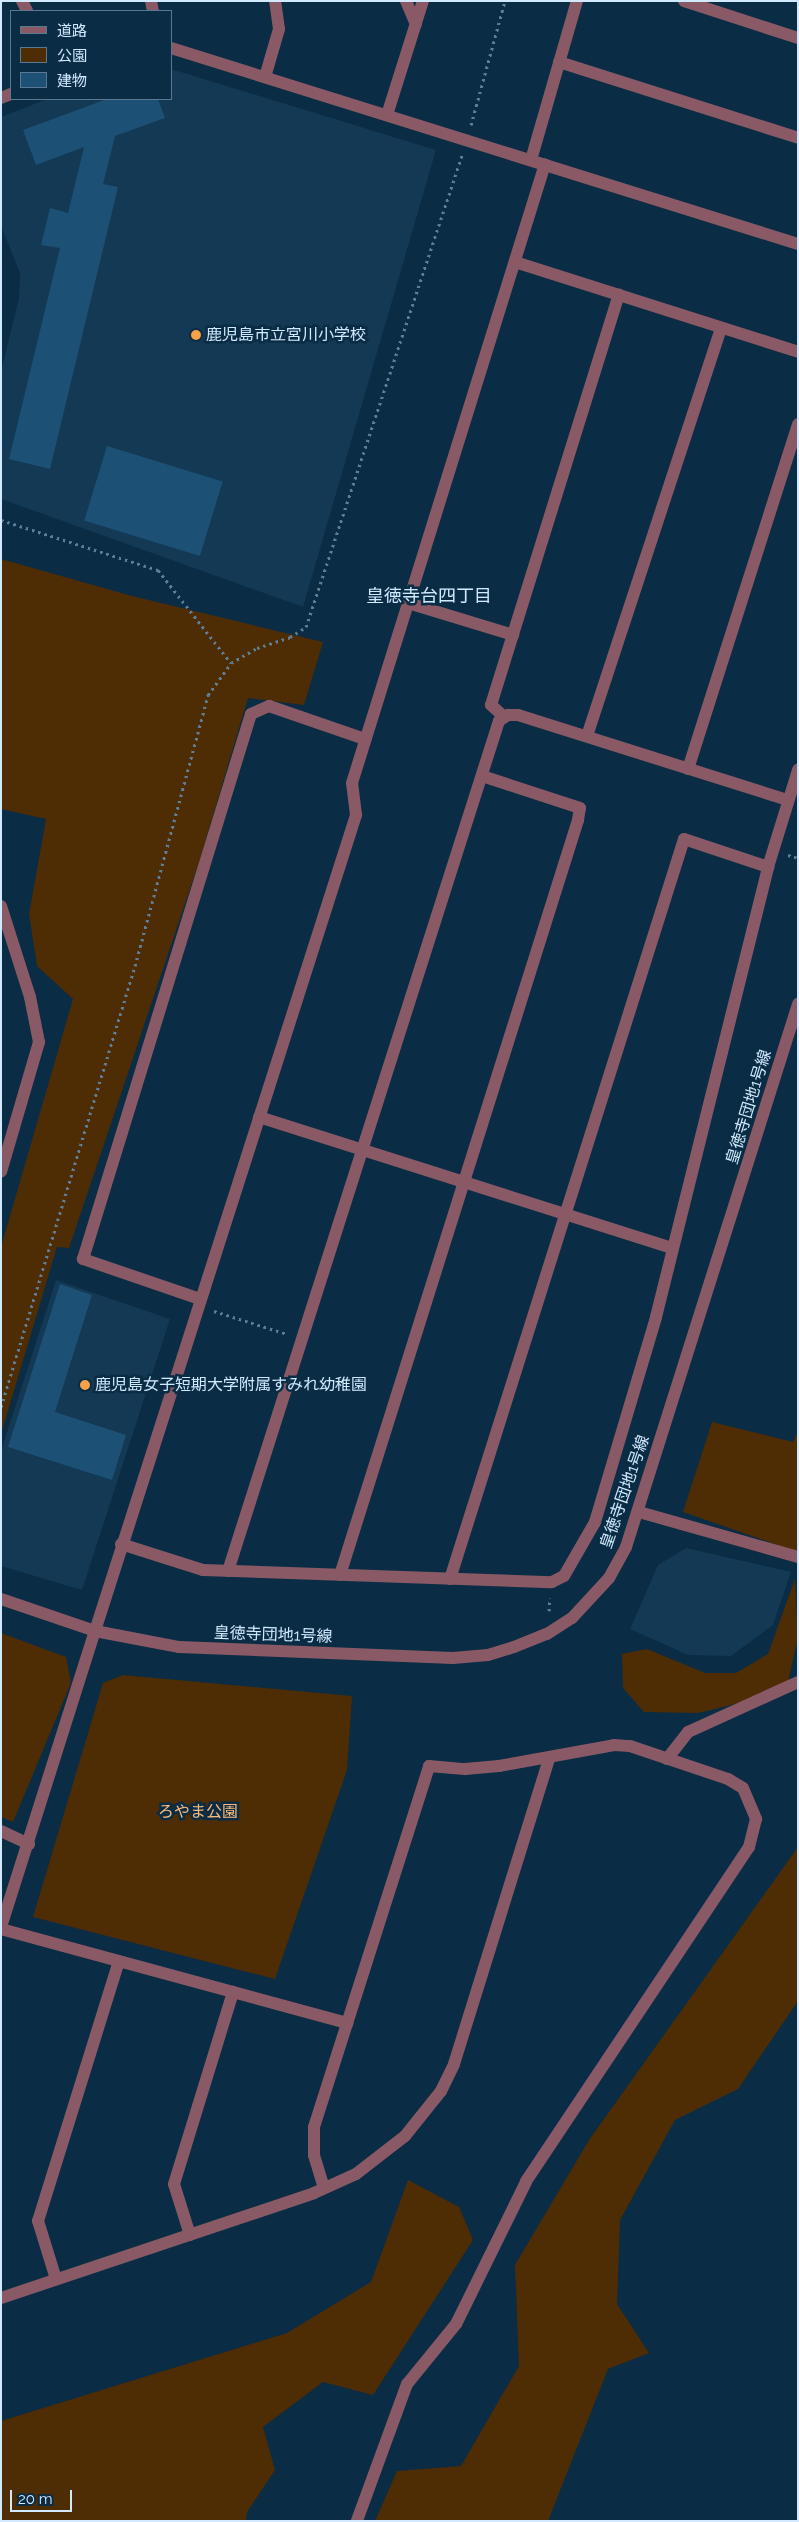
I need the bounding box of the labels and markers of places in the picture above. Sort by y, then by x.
place label: 鹿児島市立宮川小学校 [206,325,366,345]
marker: 鹿児島市立宮川小学校 [190,329,202,341]
place label: 鹿児島女子短期大学附属すみれ幼稚園 [95,1375,367,1395]
marker: 鹿児島女子短期大学附属すみれ幼稚園 [79,1379,91,1391]

